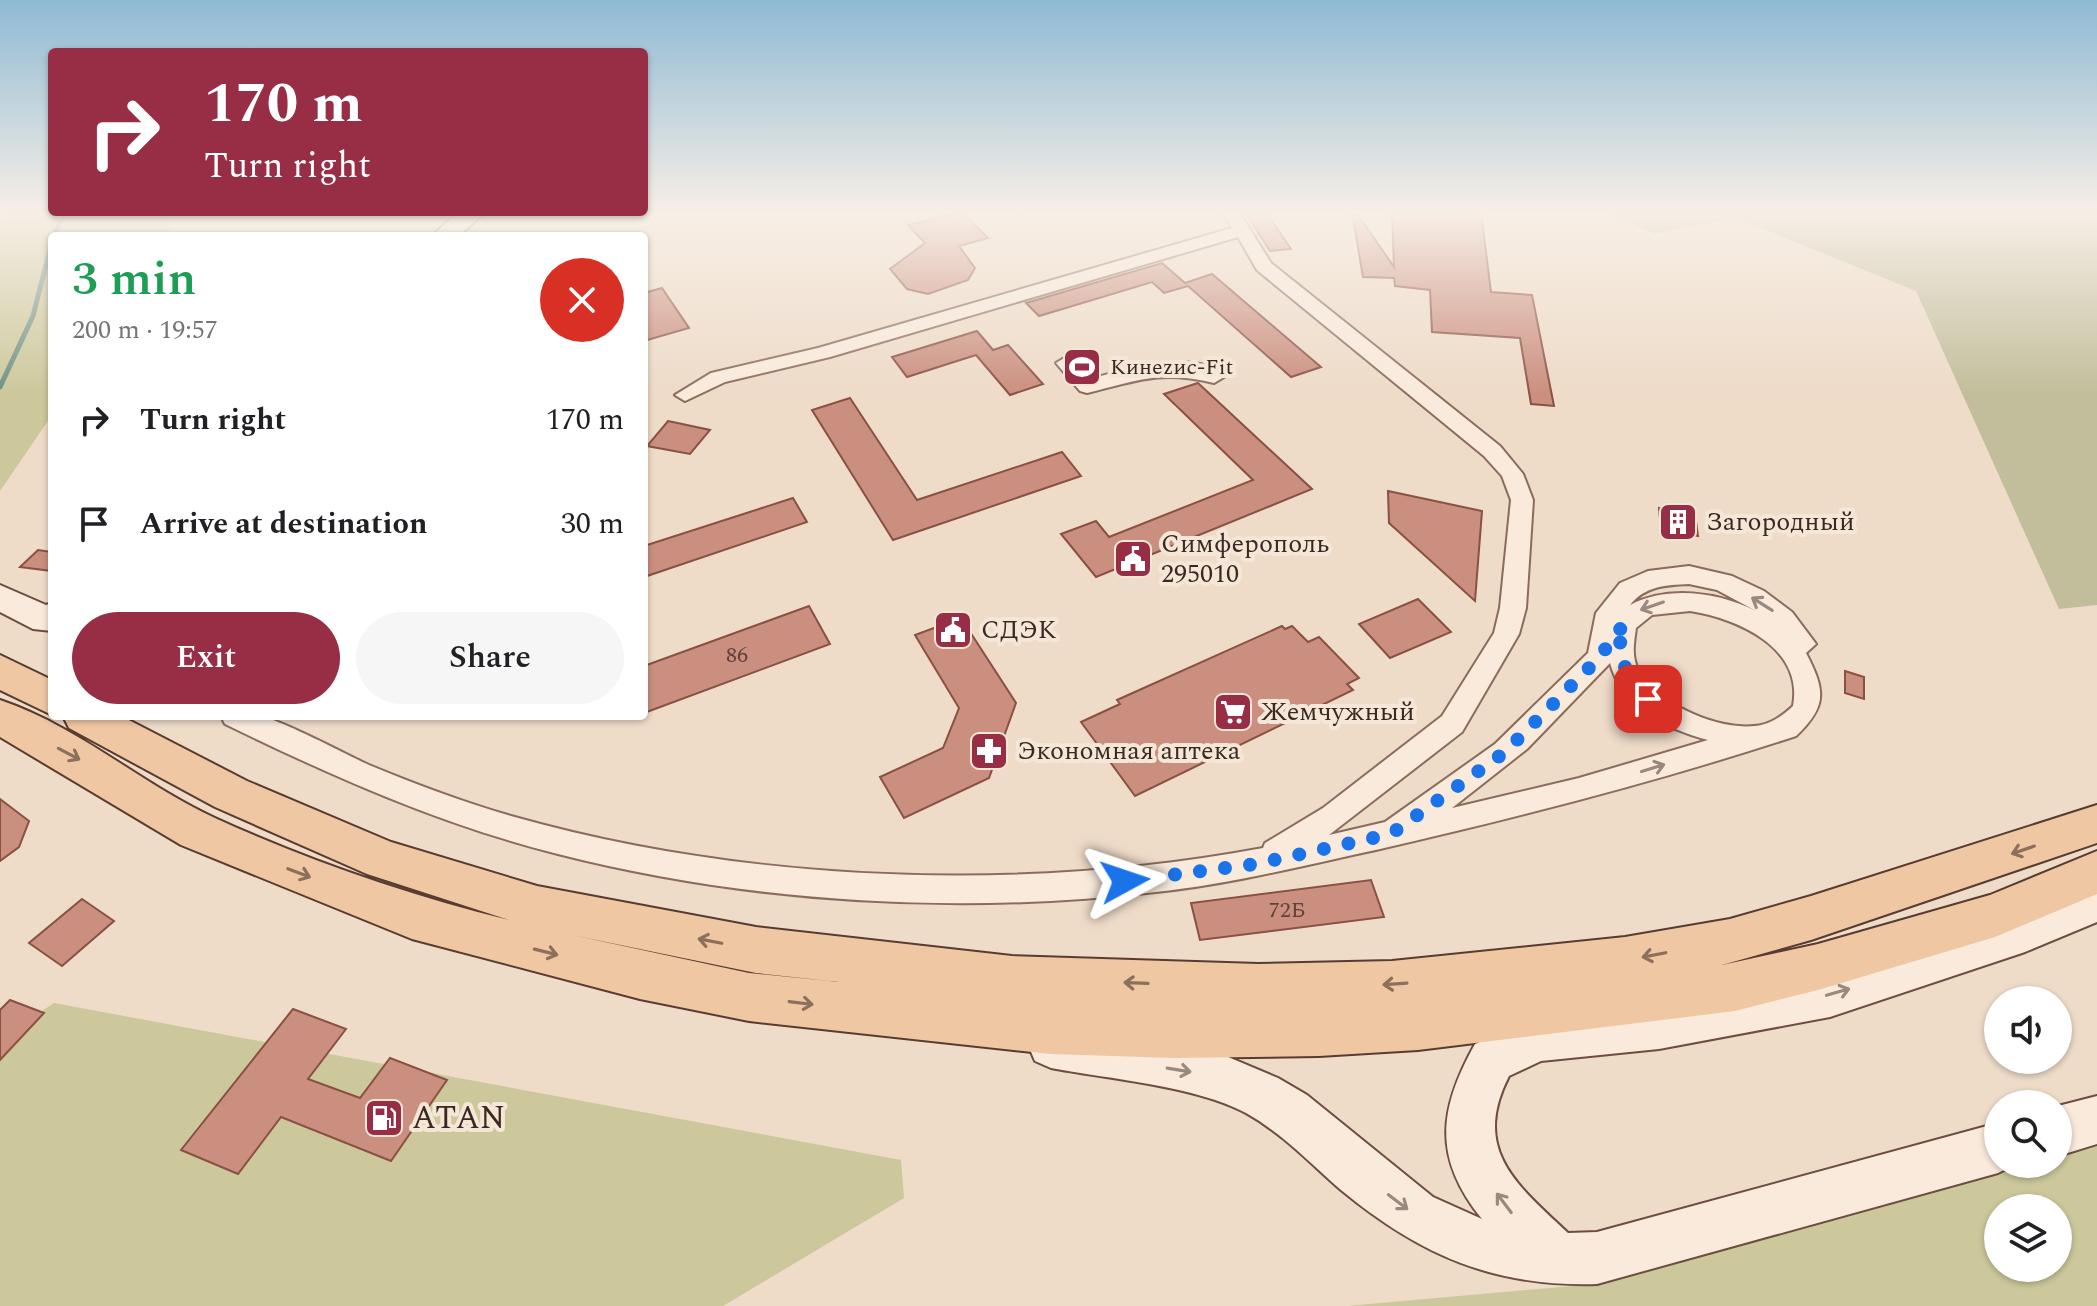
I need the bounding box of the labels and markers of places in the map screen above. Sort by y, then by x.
sports icon: Кинеzис-Fit [1061,346,1103,388]
place label: Кинеzис-Fit [1110,351,1234,384]
building icon: Загородный [1657,501,1699,543]
place label: Загородный [1706,502,1855,542]
place label: Симферополь 295010 [1161,524,1329,594]
public building icon: Симферополь 295010 [1112,538,1154,580]
public building icon: СДЭК [932,609,974,651]
place label: СДЭК [981,610,1057,650]
pin [1614,665,1682,733]
supermarket icon: Жемчужный [1212,691,1254,733]
place label: Жемчужный [1261,692,1415,732]
pharmacy icon: Экономная аптека [968,730,1010,772]
place label: Экономная аптека [1017,731,1241,771]
place label: ATAN [412,1094,505,1143]
fuel station icon: ATAN [363,1097,405,1139]

